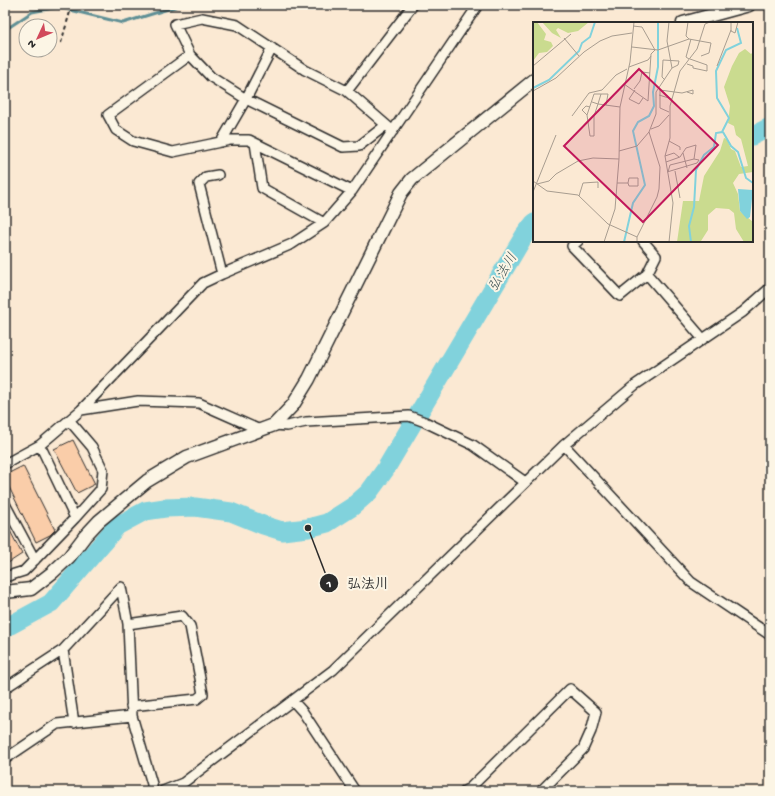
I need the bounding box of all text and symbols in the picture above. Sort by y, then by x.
north arrow [18,18,58,58]
inset map [533,22,753,242]
text: N [25,37,39,50]
water label: 弘法川 [486,251,522,295]
callout: 弘法川 [319,570,397,596]
text: 弘法川 [347,577,389,594]
text: 1 [326,578,332,592]

